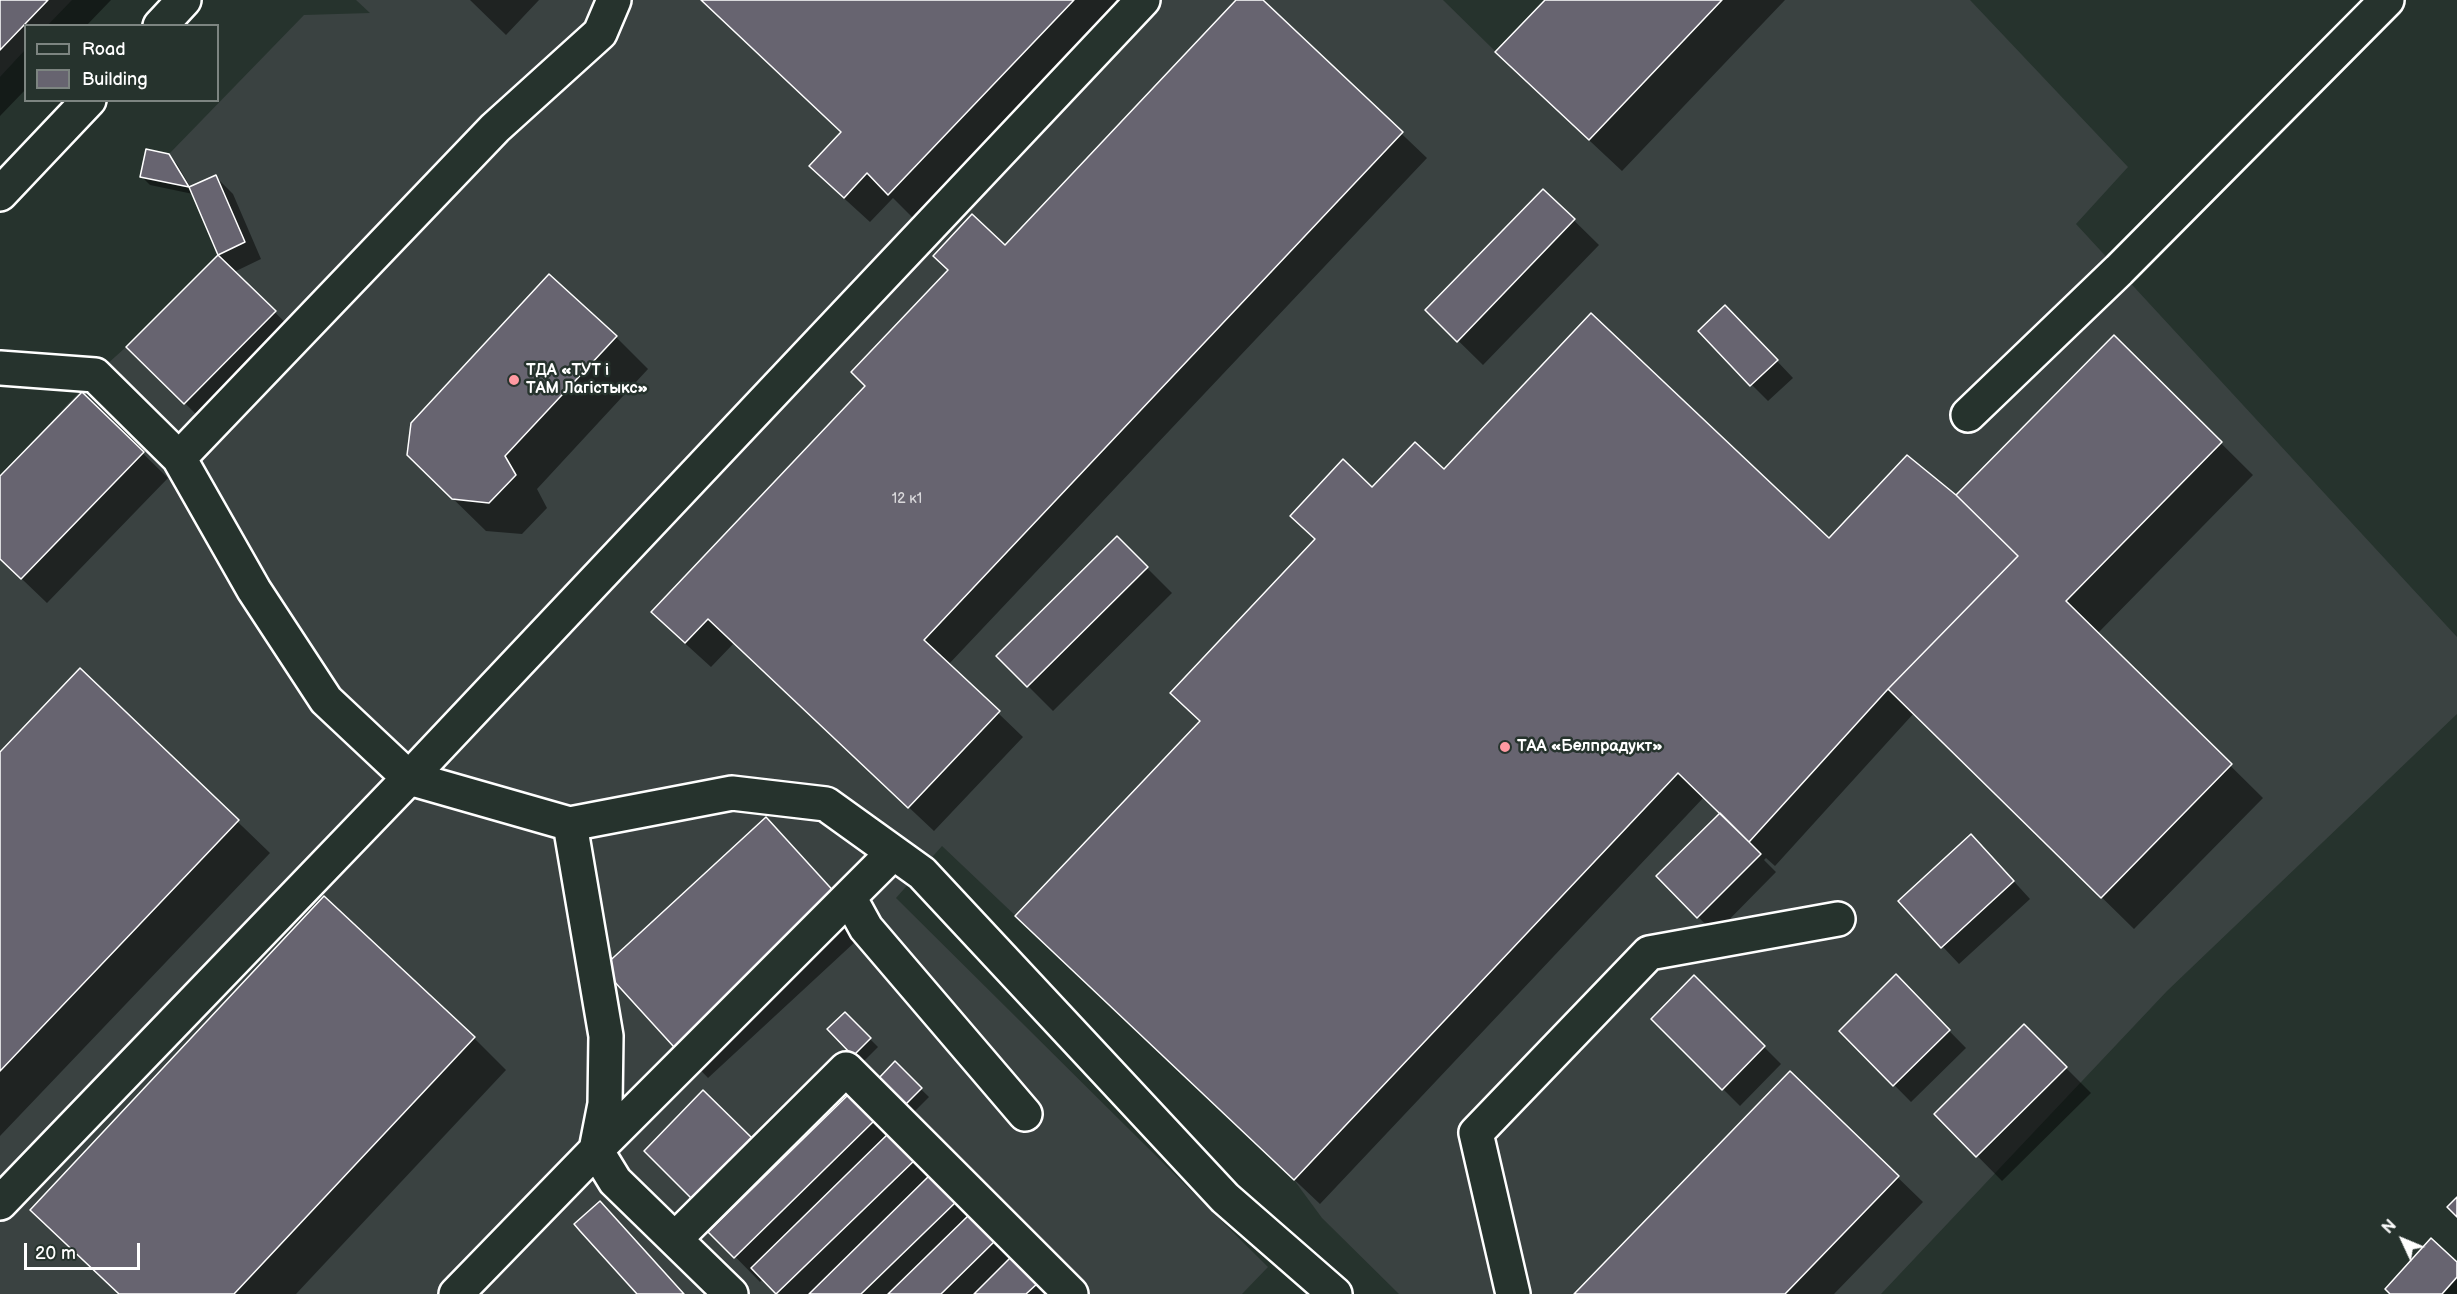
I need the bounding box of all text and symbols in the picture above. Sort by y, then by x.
legend [24,24,219,102]
text: Road [82,39,126,60]
text: Building [82,69,148,90]
place label: ТДА «ТУТ і ТАМ Лагістыкс» [526,361,648,399]
marker: ТДА «ТУТ і ТАМ Лагістыкс» [507,373,521,387]
house number: 12 к1 [892,491,922,507]
place label: ТАА «Белпрадукт» [1517,737,1663,757]
marker: ТАА «Белпрадукт» [1498,740,1512,754]
north arrow [2373,1210,2433,1270]
text: N [2379,1216,2401,1238]
scale bar [27,1231,142,1269]
text: 20 m [35,1243,76,1264]

